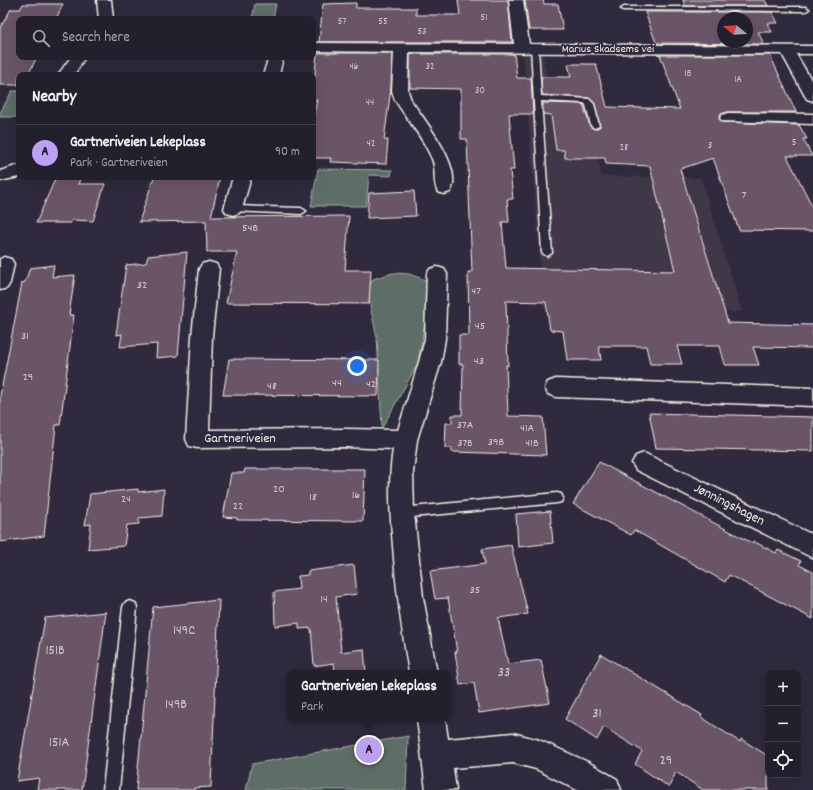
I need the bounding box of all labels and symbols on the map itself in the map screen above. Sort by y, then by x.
house number: 51 [481,11,487,25]
north arrow [717,12,753,48]
house number: 57 [338,15,346,29]
house number: 55 [378,15,388,29]
house number: 53 [417,25,427,39]
street label: Marius Skadsems vei [562,41,654,58]
house number: 46 [349,60,359,74]
house number: 32 [426,60,434,74]
house number: 1B [685,67,692,81]
house number: 1A [734,73,742,87]
house number: 30 [475,84,485,98]
house number: 44 [366,96,374,110]
house number: 5 [792,136,797,150]
house number: 42 [367,137,375,151]
house number: 3 [708,139,712,153]
house number: 28 [620,141,628,155]
house number: 7 [742,187,747,204]
house number: 54B [242,220,258,237]
house number: 32 [137,277,147,294]
house number: 47 [471,283,481,300]
house number: 45 [475,318,485,335]
house number: 31 [21,328,29,345]
house number: 43 [474,353,484,370]
your location [347,356,367,376]
house number: 29 [23,369,33,386]
house number: 44 [332,375,342,392]
house number: 42 [366,376,376,393]
house number: 48 [267,378,277,395]
house number: 37A [457,417,474,434]
house number: 41A [520,420,535,437]
street label: Gartneriveien [204,429,276,449]
house number: 39B [488,434,505,451]
house number: 37B [457,435,473,452]
house number: 41B [525,435,539,452]
street label: Jønningshagen [690,479,768,531]
house number: 20 [273,481,285,498]
house number: 16 [352,487,360,504]
house number: 18 [309,489,317,506]
house number: 24 [121,491,131,508]
house number: 22 [233,498,243,515]
house number: 35 [470,582,480,599]
house number: 14 [320,591,328,608]
house number: 149C [173,621,195,641]
house number: 151B [45,641,65,661]
house number: 33 [498,663,510,683]
house number: 149B [165,695,187,715]
house number: 31 [592,704,602,724]
house number: 151A [49,733,69,753]
pin: A [356,735,382,765]
house number: 29 [660,751,672,771]

